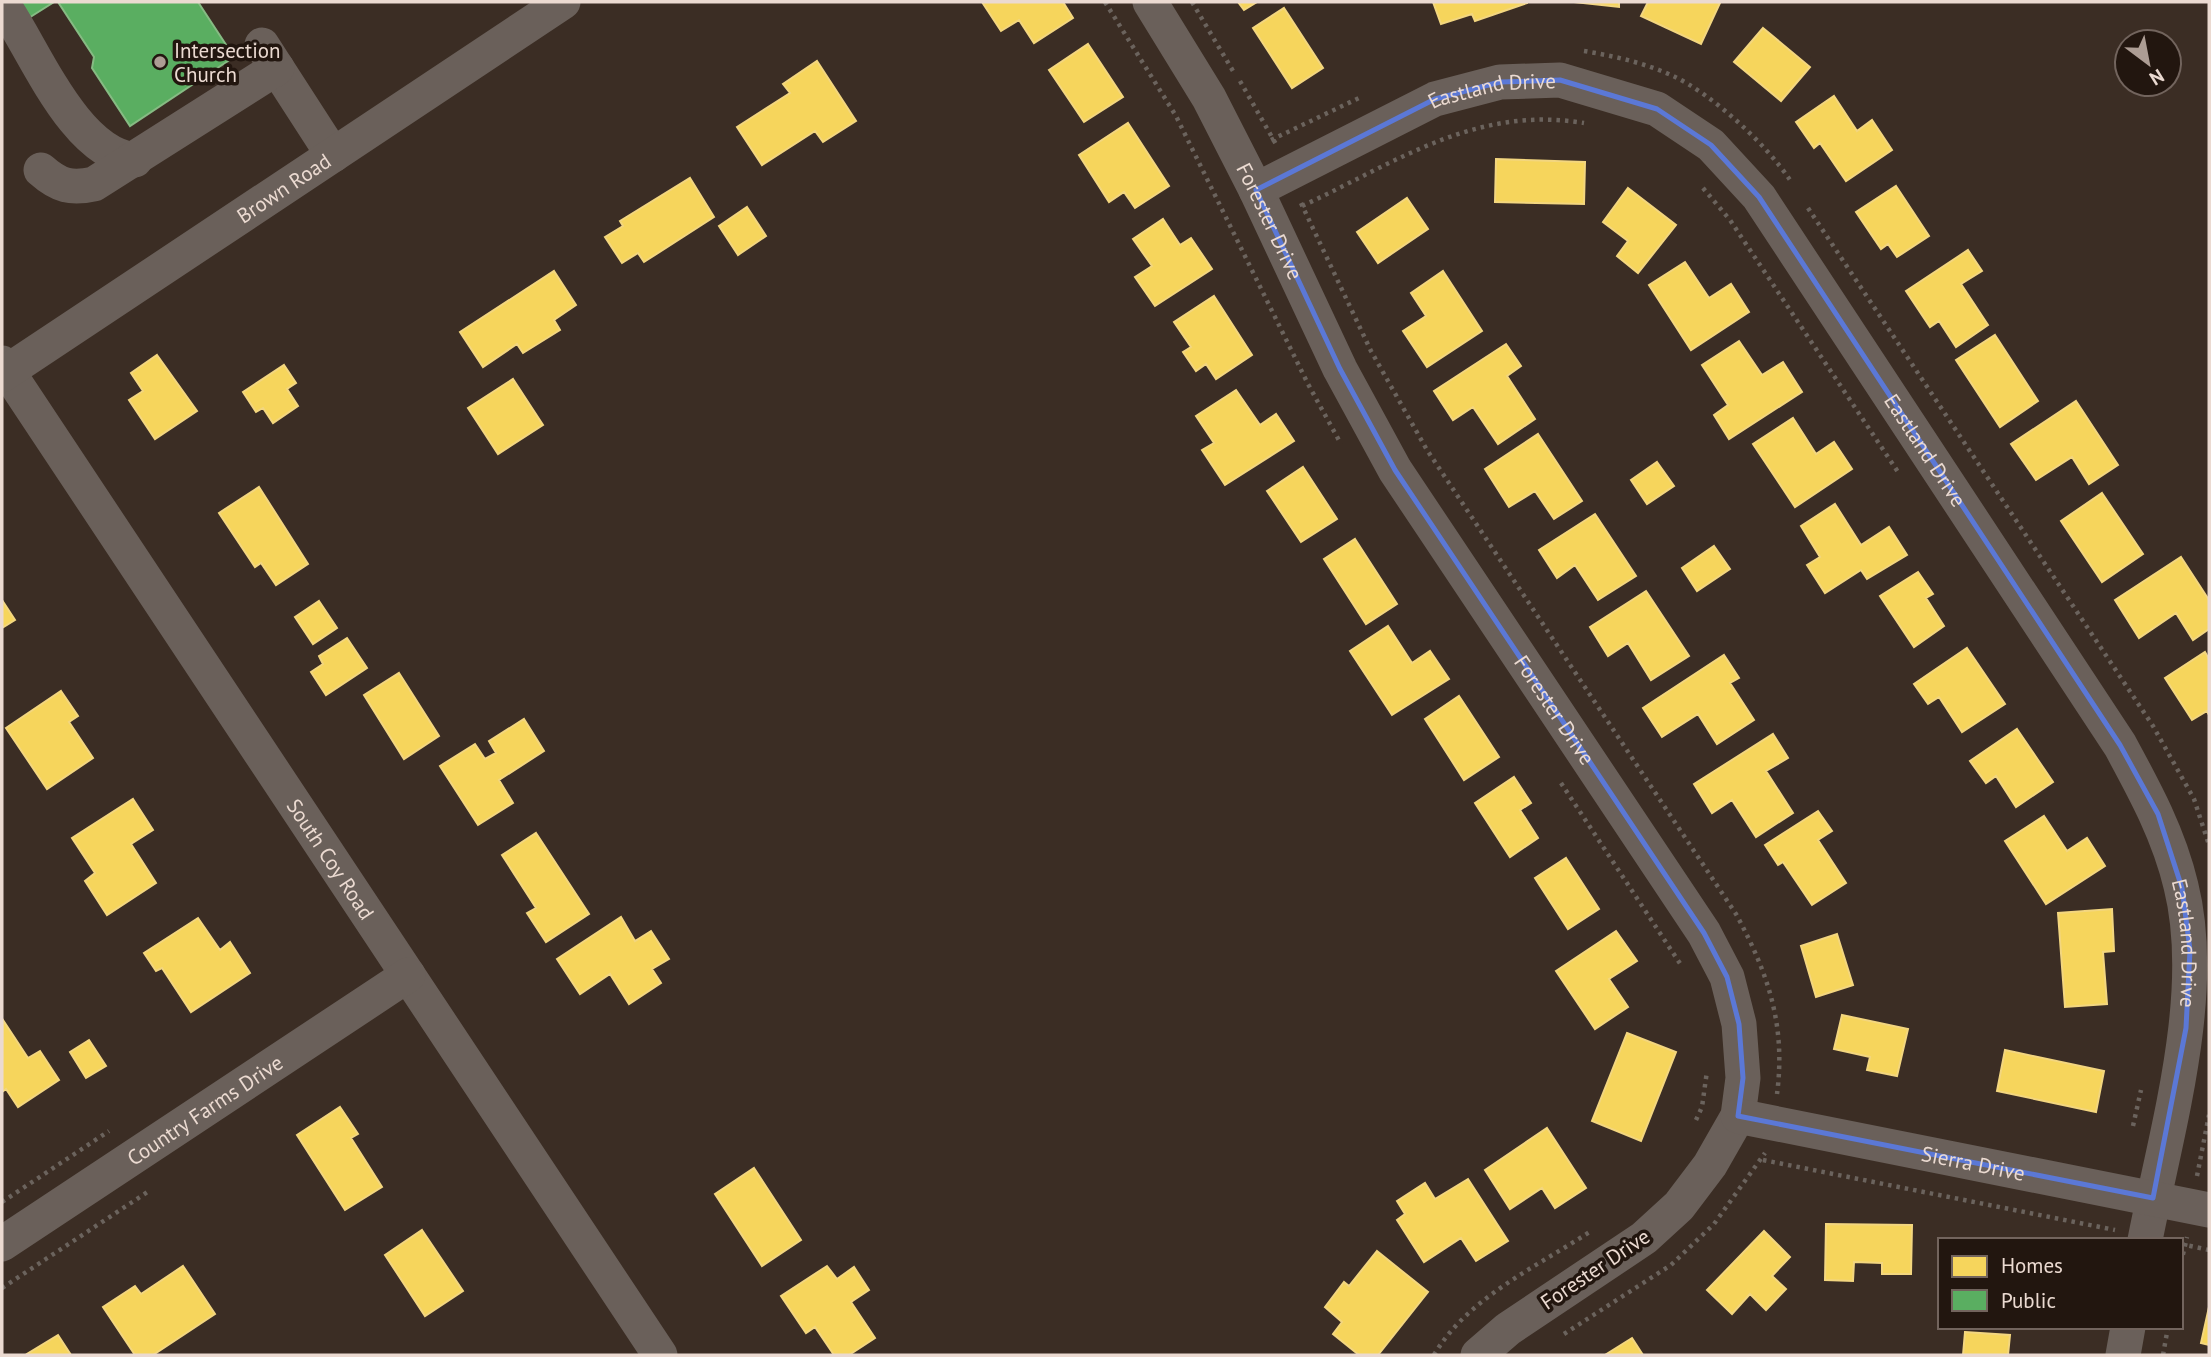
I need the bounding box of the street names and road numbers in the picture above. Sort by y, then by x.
street label: Eastland Drive [1423,67,1556,114]
street label: Brown Road [231,147,336,229]
street label: Forester Drive [1231,158,1309,284]
street label: Eastland Drive [1879,388,1973,512]
street label: Forester Drive [1509,650,1601,770]
street label: South Coy Road [281,793,381,924]
street label: Eastland Drive [2166,876,2203,1009]
street label: Country Farms Drive [122,1048,288,1171]
street label: Sierra Drive [1919,1139,2027,1186]
street label: Forester Drive [1535,1223,1655,1315]

